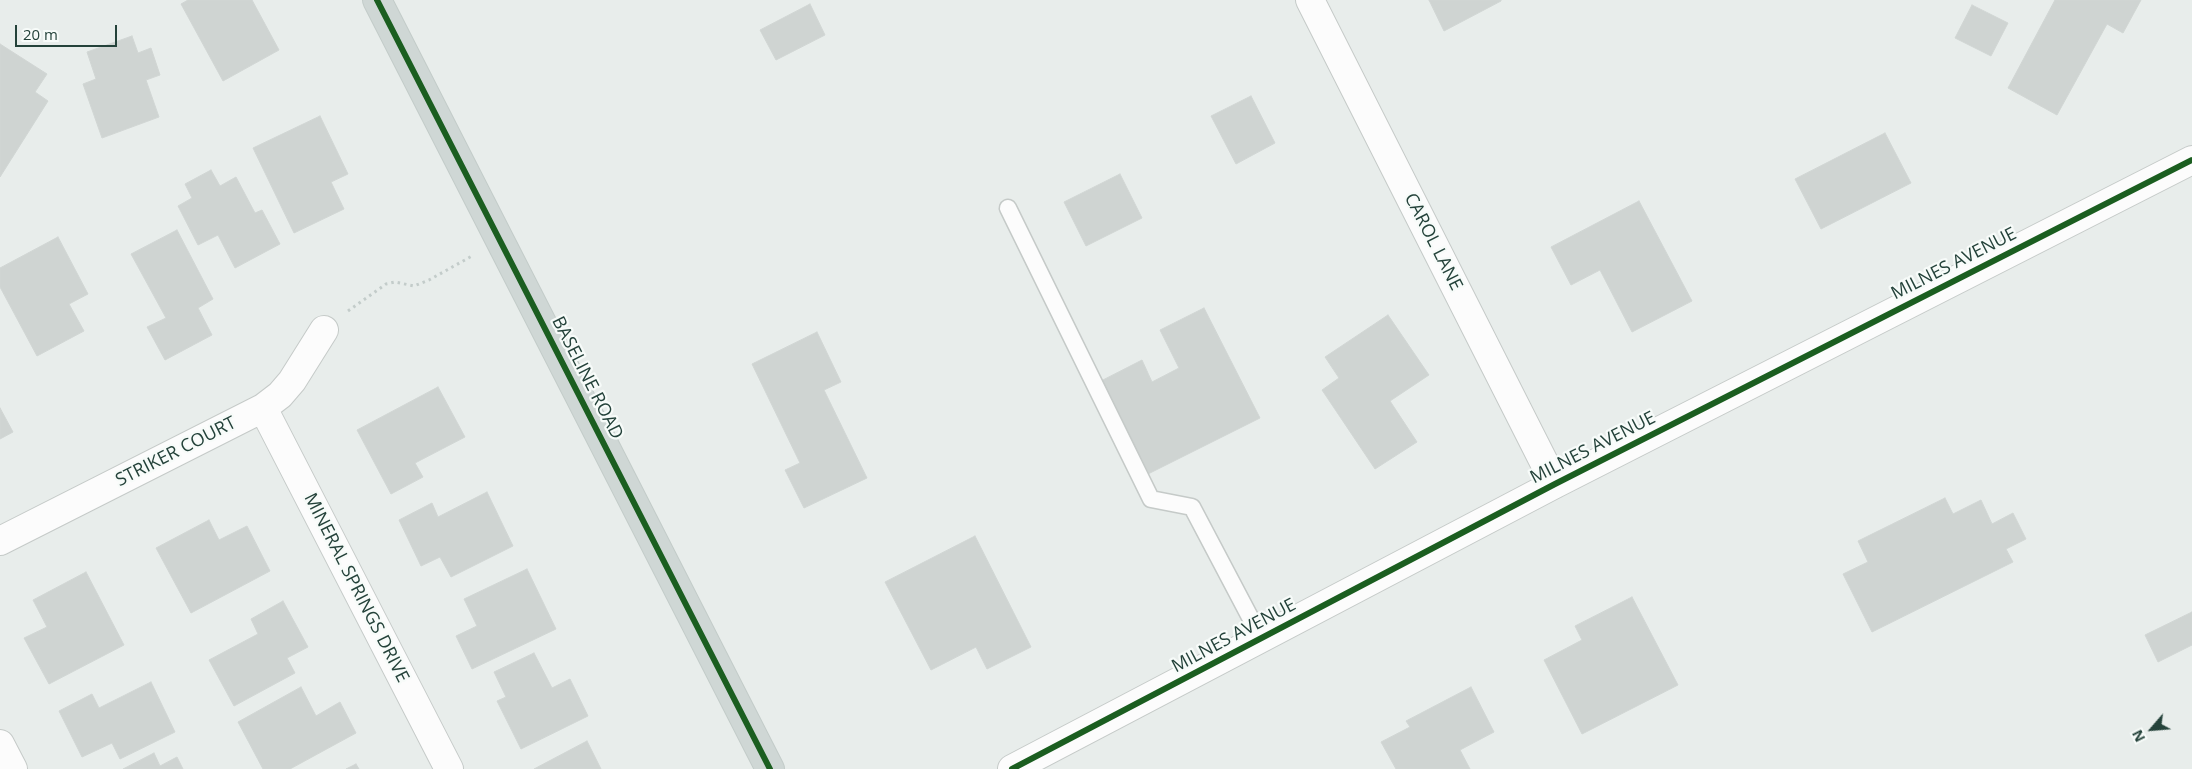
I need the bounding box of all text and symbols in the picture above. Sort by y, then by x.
scale bar [18,15,120,47]
text: 20 m [23,24,58,44]
street label: CAROL LANE [1399,190,1467,294]
street label: MILNES AVENUE [1888,223,2020,305]
street label: BASELINE ROAD [547,313,627,443]
street label: MILNES AVENUE [1527,407,1659,489]
street label: STRIKER COURT [112,412,240,492]
street label: MINERAL SPRINGS DRIVE [299,490,413,686]
street label: MILNES AVENUE [1168,594,1300,678]
north arrow [2127,704,2177,754]
text: N [2127,727,2149,745]

